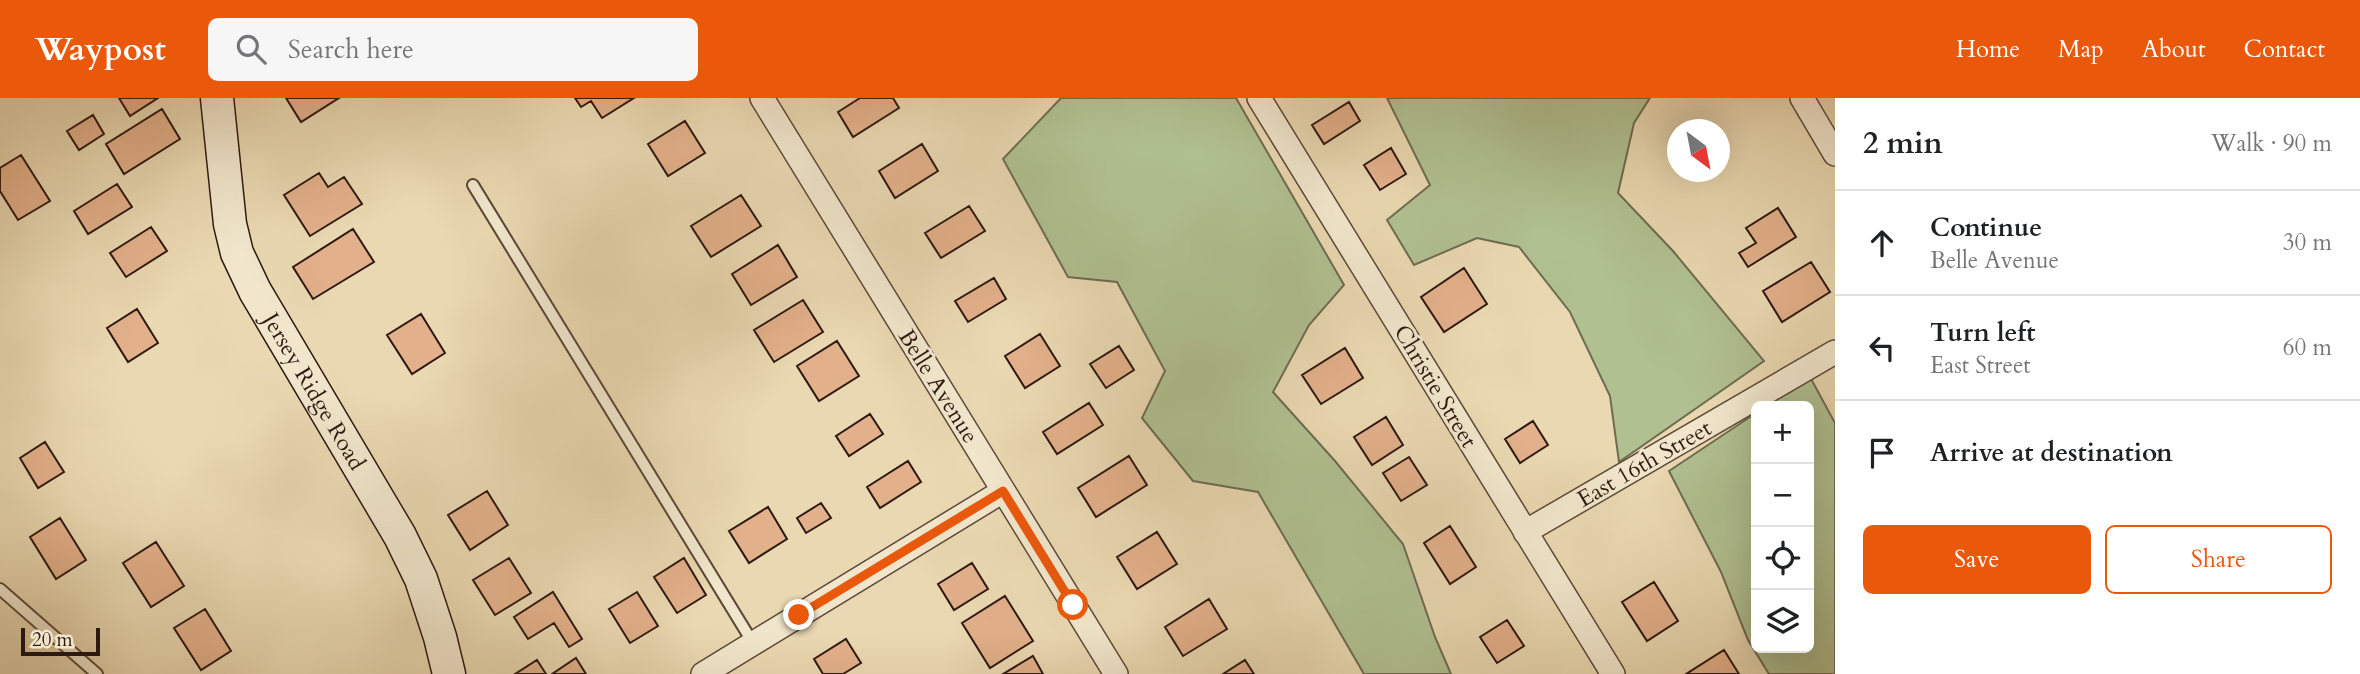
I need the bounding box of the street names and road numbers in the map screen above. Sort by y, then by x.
street label: Jersey Ridge Road [254,304,373,477]
street label: Christie Street [1387,319,1485,454]
street label: Belle Avenue [891,323,986,449]
street label: East 16th Street [1571,412,1717,514]

